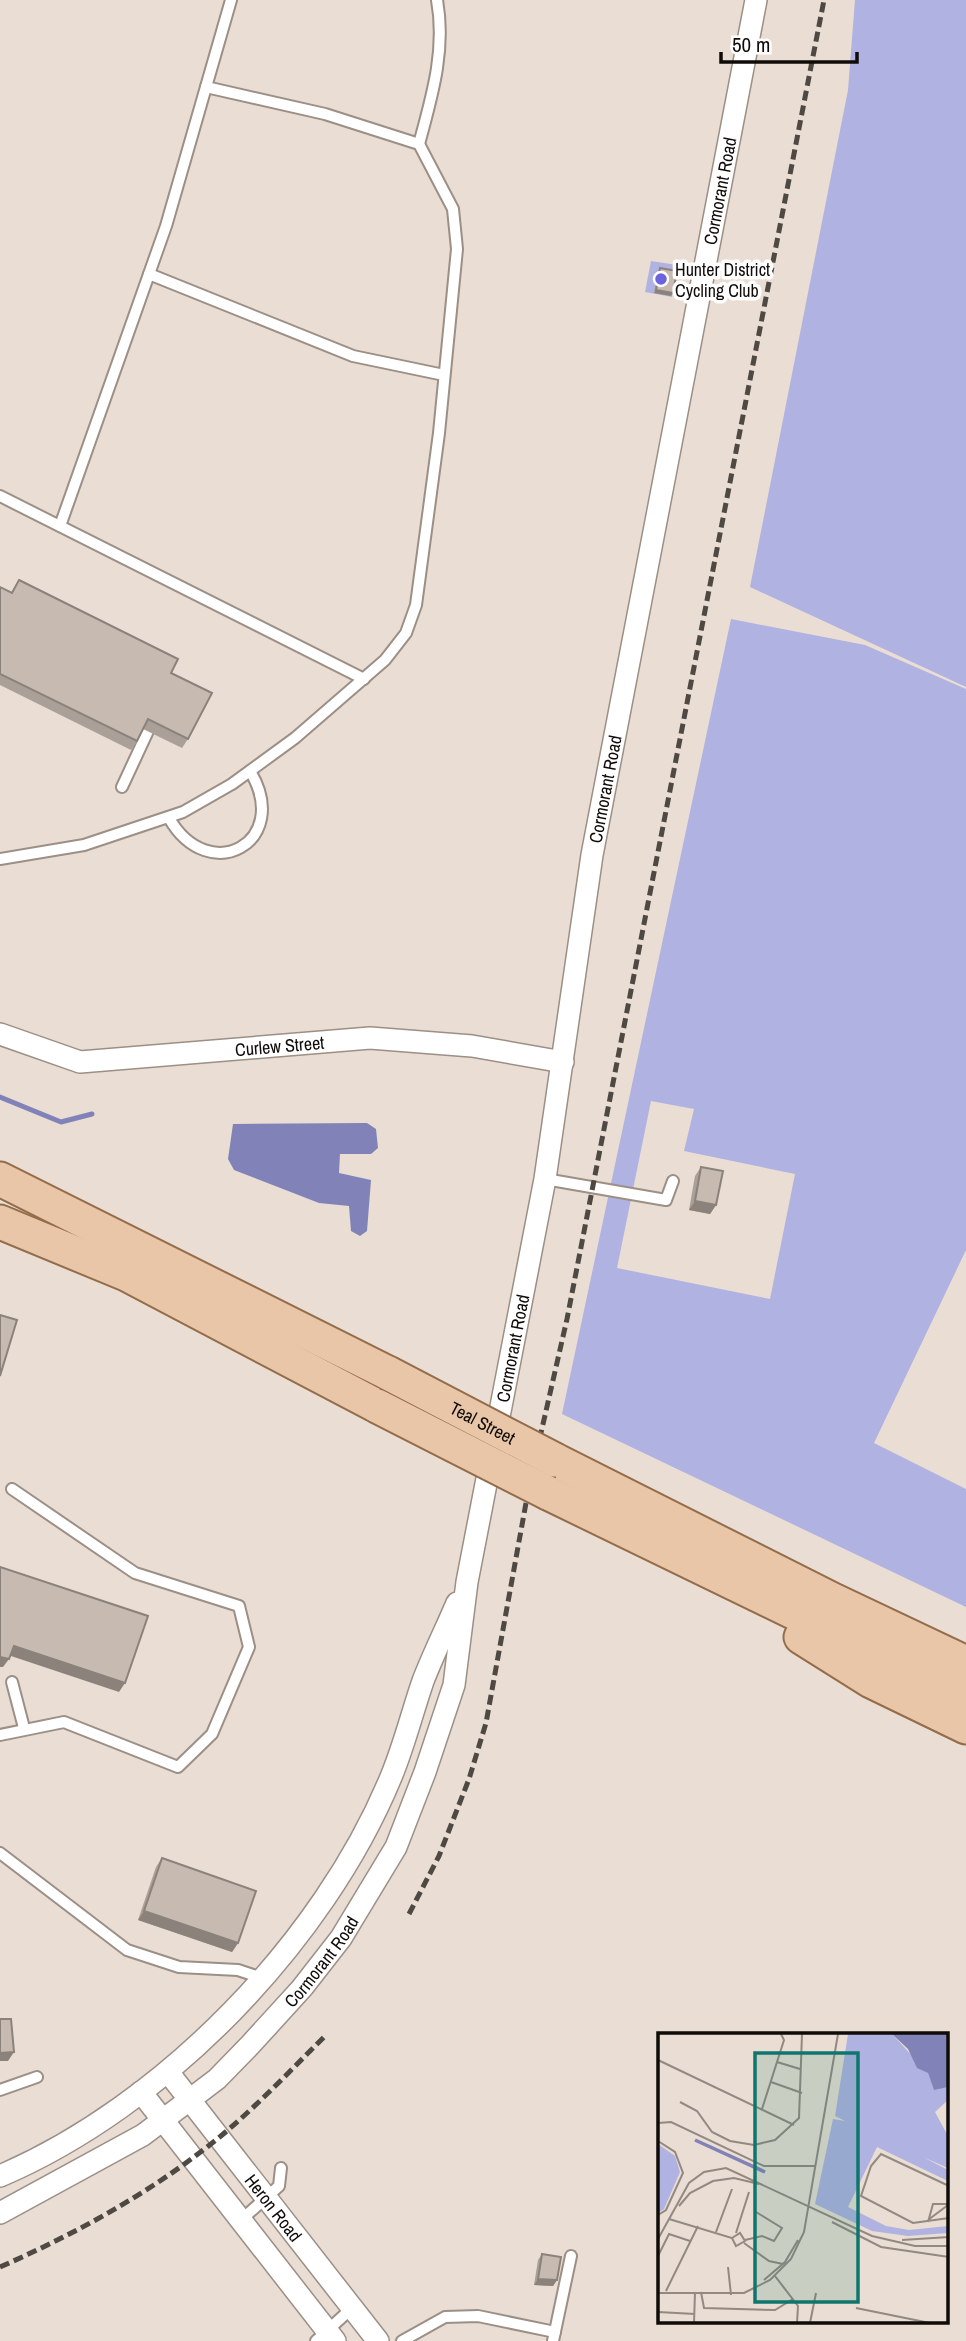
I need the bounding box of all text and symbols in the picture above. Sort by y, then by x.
scale bar [721,21,858,65]
text: 50 m [732,30,770,59]
street label: Cormorant Road [697,135,742,247]
place label: Hunter District Cycling Club [675,257,770,303]
marker: Hunter District Cycling Club [653,271,669,287]
street label: Cormorant Road [582,733,627,845]
street label: Curlew Street [234,1029,325,1062]
street label: Cormorant Road [490,1292,535,1404]
street label: Teal Street [446,1395,520,1450]
street label: Cormorant Road [278,1911,364,2013]
inset map [658,2033,948,2324]
street label: Heron Road [239,2168,308,2247]

